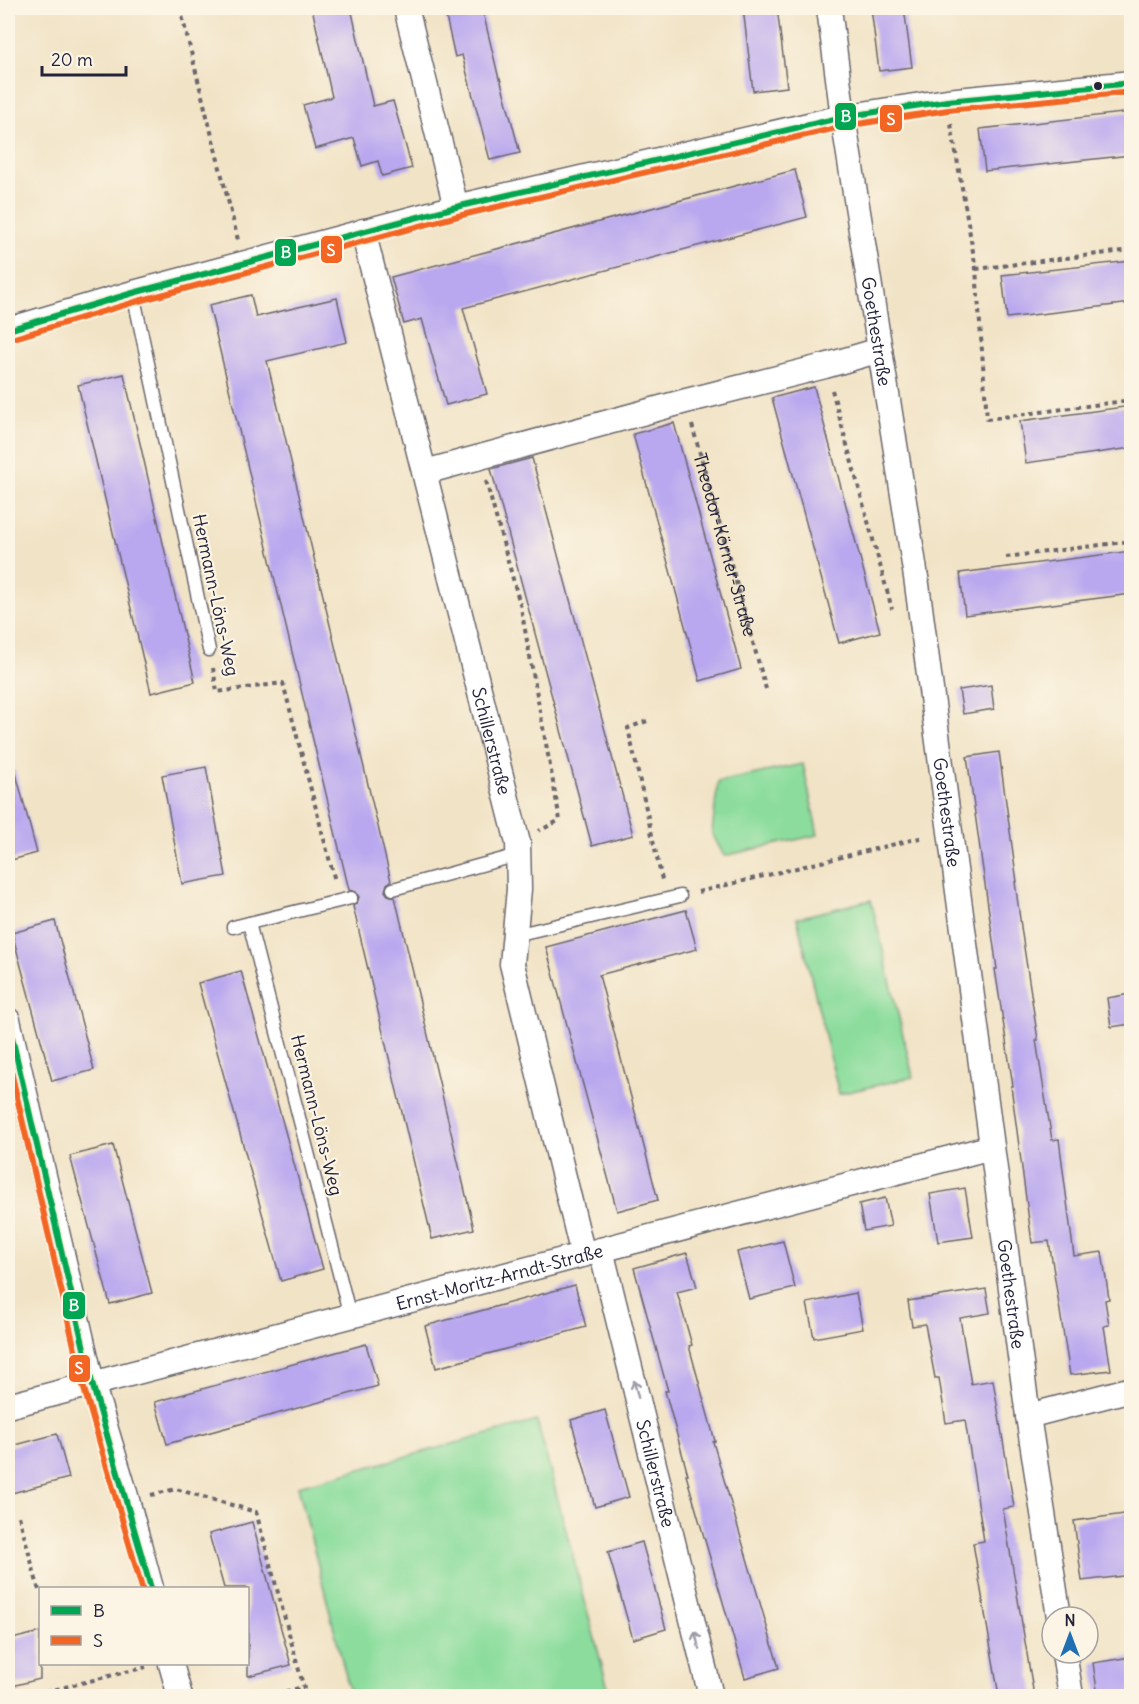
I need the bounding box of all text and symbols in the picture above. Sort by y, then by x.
scale bar [42,39,126,77]
text: 20 m [51,48,93,71]
unlabelled marker [1092,80,1104,92]
line badge: B [834,102,857,131]
line badge: S [879,104,903,133]
text: B [841,106,852,126]
text: S [887,109,896,129]
line badge: S [320,235,343,264]
line badge: B [274,238,297,267]
text: S [327,240,336,260]
text: B [281,242,292,262]
street label: Goethestraße [857,275,897,388]
street label: Theodor-Körner-Straße [689,450,762,639]
street label: Hermann-Löns-Weg [188,512,244,678]
street label: Schillerstraße [467,685,517,797]
street label: Goethestraße [929,756,966,868]
street label: Hermann-Löns-Weg [286,1032,348,1198]
street label: Ernst-Moritz-Arndt-Straße [393,1238,605,1315]
street label: Goethestraße [993,1238,1030,1350]
line badge: B [62,1291,86,1320]
text: B [69,1295,80,1315]
line badge: S [68,1354,91,1383]
text: S [75,1358,84,1378]
one-way arrow [629,1380,641,1399]
street label: Schillerstraße [632,1417,680,1529]
legend [39,1587,249,1665]
text: B [93,1599,105,1622]
north arrow [1040,1605,1100,1665]
text: N [1064,1610,1076,1630]
text: S [93,1629,103,1652]
one-way arrow [691,1630,703,1649]

